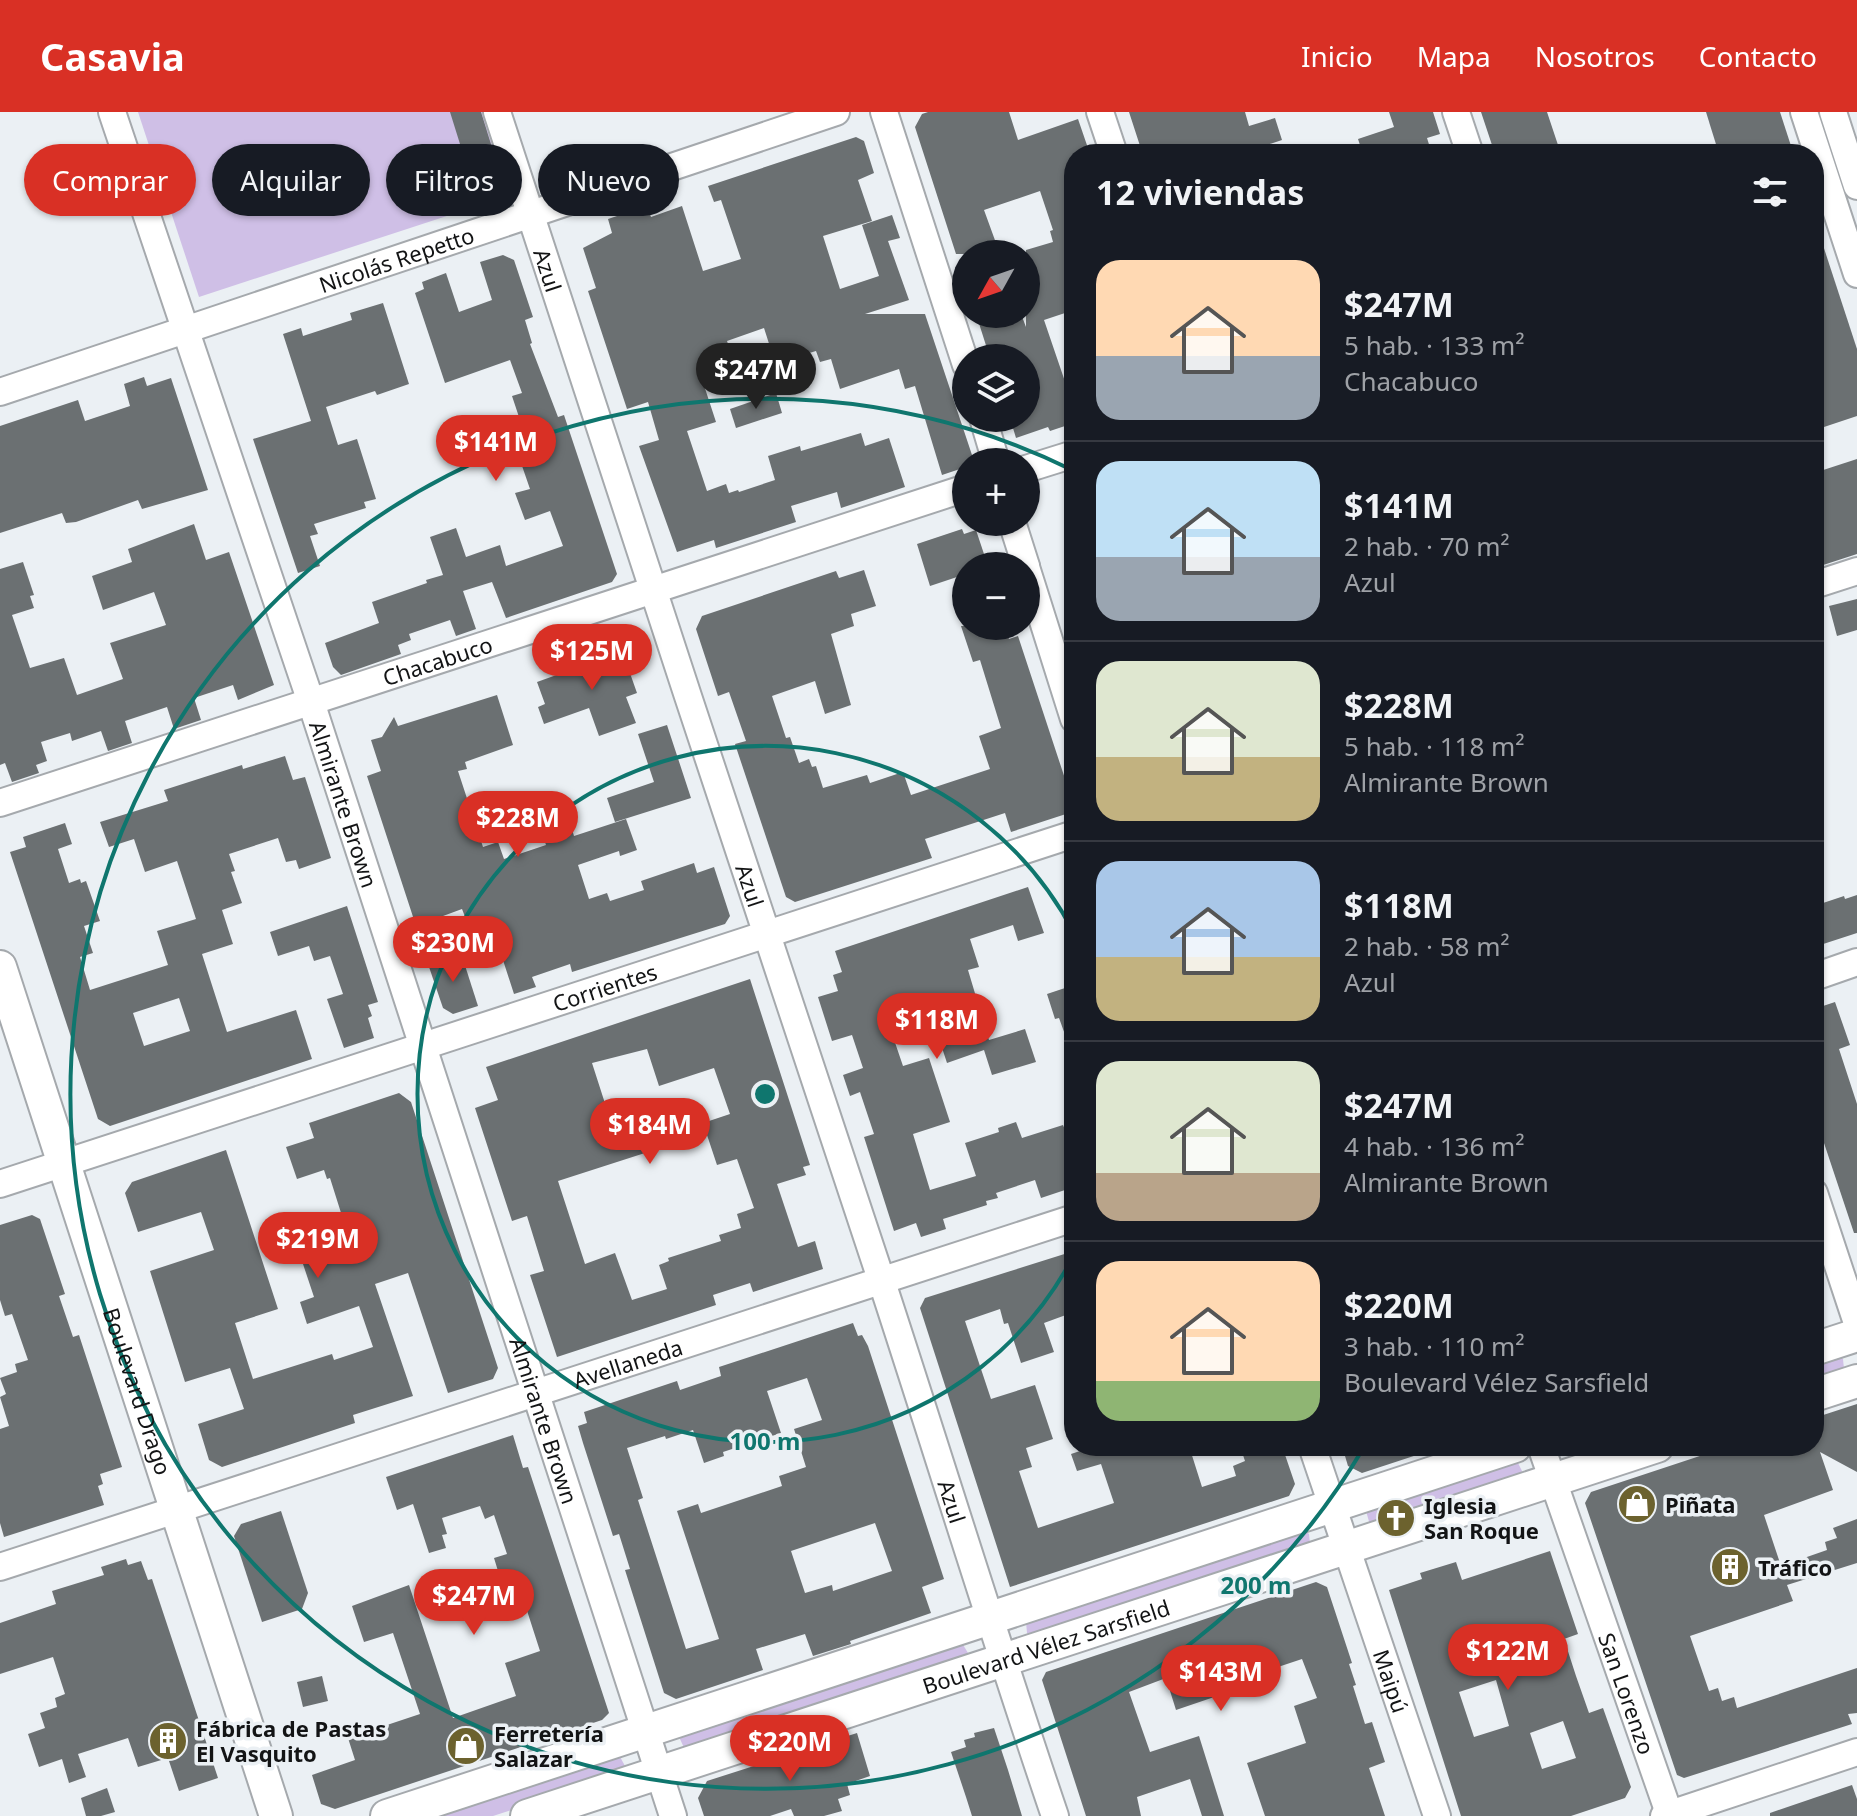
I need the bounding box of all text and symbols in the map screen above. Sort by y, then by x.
text: Casavia [40,30,185,82]
text: Inicio [1301,37,1373,75]
text: Mapa [1417,37,1491,75]
text: Nosotros [1535,37,1655,75]
text: Contacto [1699,37,1817,75]
chip: Comprar [24,144,196,216]
chip: Alquilar [212,144,370,216]
chip: Filtros [386,144,522,216]
chip: Nuevo [538,144,679,216]
text: 12 viviendas [1096,169,1304,215]
icon: filters [1748,170,1792,214]
street label: Nicolás Repetto [315,219,478,299]
north arrow [952,240,1040,328]
map controls [952,240,1040,640]
street label: Azul [527,245,569,295]
text: $247M [1344,281,1454,327]
icon: home [1160,292,1256,388]
text: 5 hab. · 133 m² [1344,327,1525,363]
pin: $247M [700,343,812,411]
button: layers [952,344,1040,432]
text: $247M [714,351,798,387]
text: Chacabuco [1344,363,1478,399]
pin: $141M [440,415,552,483]
text: $141M [454,423,538,459]
button: + [952,448,1040,536]
text: $141M [1344,482,1454,528]
icon: home [1160,493,1256,589]
text: 2 hab. · 70 m² [1344,528,1510,564]
button: − [952,552,1040,640]
text: Azul [1344,564,1396,600]
pin: $125M [536,624,648,692]
street label: Chacabuco [379,628,496,692]
text: $125M [550,632,634,668]
text: $228M [1344,682,1454,728]
icon: home [1160,693,1256,789]
street label: Almirante Brown [303,717,385,891]
text: 5 hab. · 118 m² [1344,728,1525,764]
text: Almirante Brown [1344,764,1549,800]
pin: $228M [462,791,574,859]
text: $228M [476,799,560,835]
street label: Azul [729,860,772,911]
text: $118M [1344,882,1454,928]
icon: home [1160,893,1256,989]
pin: $230M [397,916,509,984]
text: $230M [411,924,495,960]
text: 2 hab. · 58 m² [1344,928,1510,964]
street label: Corrientes [549,956,661,1018]
text: Azul [1344,964,1396,1000]
pin: $118M [881,993,993,1061]
text: $118M [895,1001,979,1037]
centre of rings [751,1080,779,1108]
text: $247M [1344,1082,1454,1128]
icon: home [1160,1093,1256,1189]
pin: $184M [594,1098,706,1166]
text: $184M [608,1106,692,1142]
text: 4 hab. · 136 m² [1344,1128,1525,1164]
text: Almirante Brown [1344,1164,1549,1200]
pin: $219M [262,1212,374,1280]
text: $219M [276,1220,360,1256]
text: $220M [1344,1282,1454,1328]
icon: home [1160,1293,1256,1389]
street label: Boulevard Drago [97,1304,179,1479]
text: 3 hab. · 110 m² [1344,1328,1525,1364]
street label: Avellaneda [569,1331,686,1395]
street label: Almirante Brown [503,1333,586,1507]
text: Boulevard Vélez Sarsfield [1344,1364,1649,1400]
text: 100 m [730,1424,800,1457]
street label: Azul [931,1476,973,1527]
shop icon: Piñata [1616,1483,1658,1525]
place label: Piñata [1665,1489,1735,1519]
place label: Iglesia San Roque [1424,1490,1539,1545]
church icon: Iglesia San Roque [1375,1497,1417,1539]
building icon: Tráfico [1709,1546,1751,1588]
place label: Tráfico [1758,1552,1832,1582]
text: 200 m [1221,1568,1291,1601]
pin: $247M [418,1569,530,1637]
text: $247M [432,1577,516,1613]
street label: Boulevard Vélez Sarsfield [918,1592,1173,1701]
pin: $122M [1452,1624,1564,1692]
street label: San Lorenzo [1592,1629,1662,1758]
text: $122M [1466,1632,1550,1668]
pin: $143M [1165,1645,1277,1713]
street label: Maipú [1367,1645,1416,1717]
text: $143M [1179,1653,1263,1689]
place label: Fábrica de Pastas El Vasquito [196,1713,386,1768]
pin: $220M [734,1715,846,1783]
place label: Ferretería Salazar [494,1718,604,1773]
building icon: Fábrica de Pastas El Vasquito [147,1720,189,1762]
text: $220M [748,1723,832,1759]
shop icon: Ferretería Salazar [445,1725,487,1767]

